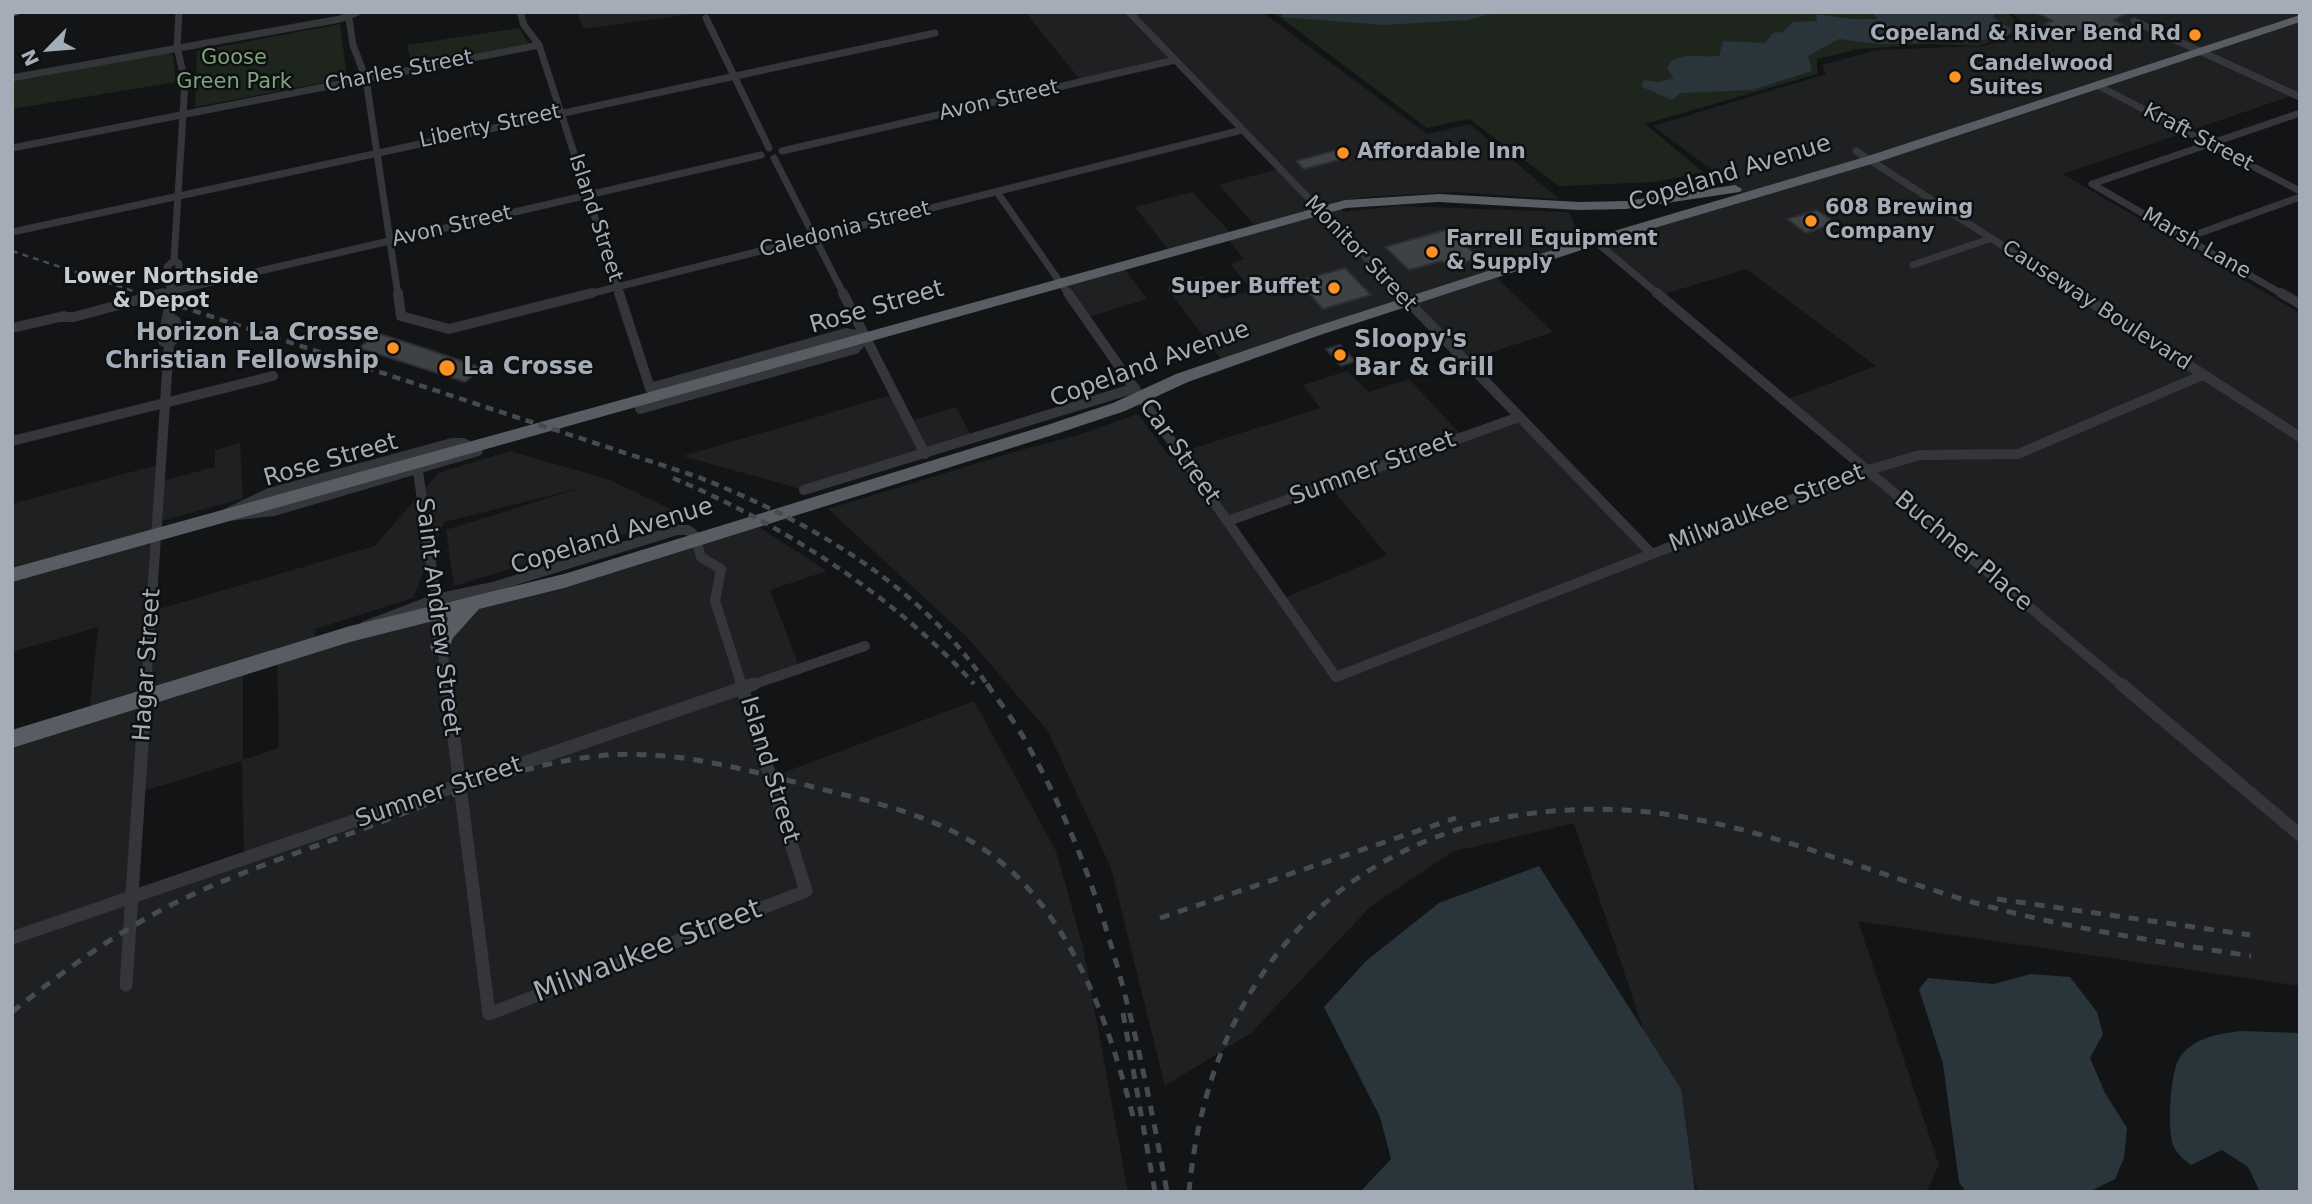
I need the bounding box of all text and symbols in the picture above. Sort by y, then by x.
north arrow [14,14,84,84]
place label: Copeland & River Bend Rd [1870,22,2181,48]
marker: Copeland & River Bend Rd [2187,27,2203,43]
street label: Charles Street [323,45,475,99]
text: N [17,46,43,70]
park label: Goose Green Park [176,46,292,96]
place label: Candelwood Suites [1969,52,2113,102]
marker: Candelwood Suites [1947,69,1963,85]
street label: Avon Street [937,75,1061,127]
street label: Kraft Street [2139,98,2257,178]
street label: Liberty Street [417,100,563,154]
street label: Copeland Avenue [1625,130,1835,218]
place label: Affordable Inn [1357,140,1526,166]
marker: Affordable Inn [1335,145,1351,161]
street label: Island Street [562,151,628,285]
street label: Monitor Street [1299,191,1421,317]
place label: 608 Brewing Company [1825,196,1973,246]
street label: Caledonia Street [757,197,933,263]
street label: Avon Street [390,201,514,253]
street label: Marsh Lane [2137,203,2255,285]
marker: 608 Brewing Company [1803,213,1819,229]
place label: Farrell Equipment & Supply [1446,227,1658,277]
street label: Causeway Boulevard [1997,236,2195,376]
marker: Farrell Equipment & Supply [1424,244,1440,260]
district label: Lower Northside & Depot [63,265,259,315]
street label: Rose Street [807,275,947,341]
place label: Super Buffet [1171,275,1320,301]
marker: Super Buffet [1326,280,1342,296]
street label: Copeland Avenue [1046,316,1254,414]
place label: Horizon La Crosse Christian Fellowship [105,320,379,376]
place label: Sloopy's Bar & Grill [1354,327,1494,383]
marker: Horizon La Crosse Christian Fellowship [385,340,401,356]
marker: Sloopy's Bar & Grill [1332,347,1348,363]
place label: La Crosse [463,354,594,382]
marker: La Crosse [437,358,457,378]
street label: Car Street [1132,394,1226,510]
street label: Sumner Street [1286,426,1460,512]
street label: Rose Street [261,428,401,494]
street label: Milwaukee Street [1665,459,1869,559]
street label: Buchner Place [1888,486,2038,618]
street label: Copeland Avenue [507,493,717,581]
street label: Saint Andrew Street [408,496,466,738]
street label: Hagar Street [128,588,168,742]
street label: Island Street [733,693,805,847]
street label: Sumner Street [352,751,526,835]
street label: Milwaukee Street [529,893,767,1011]

